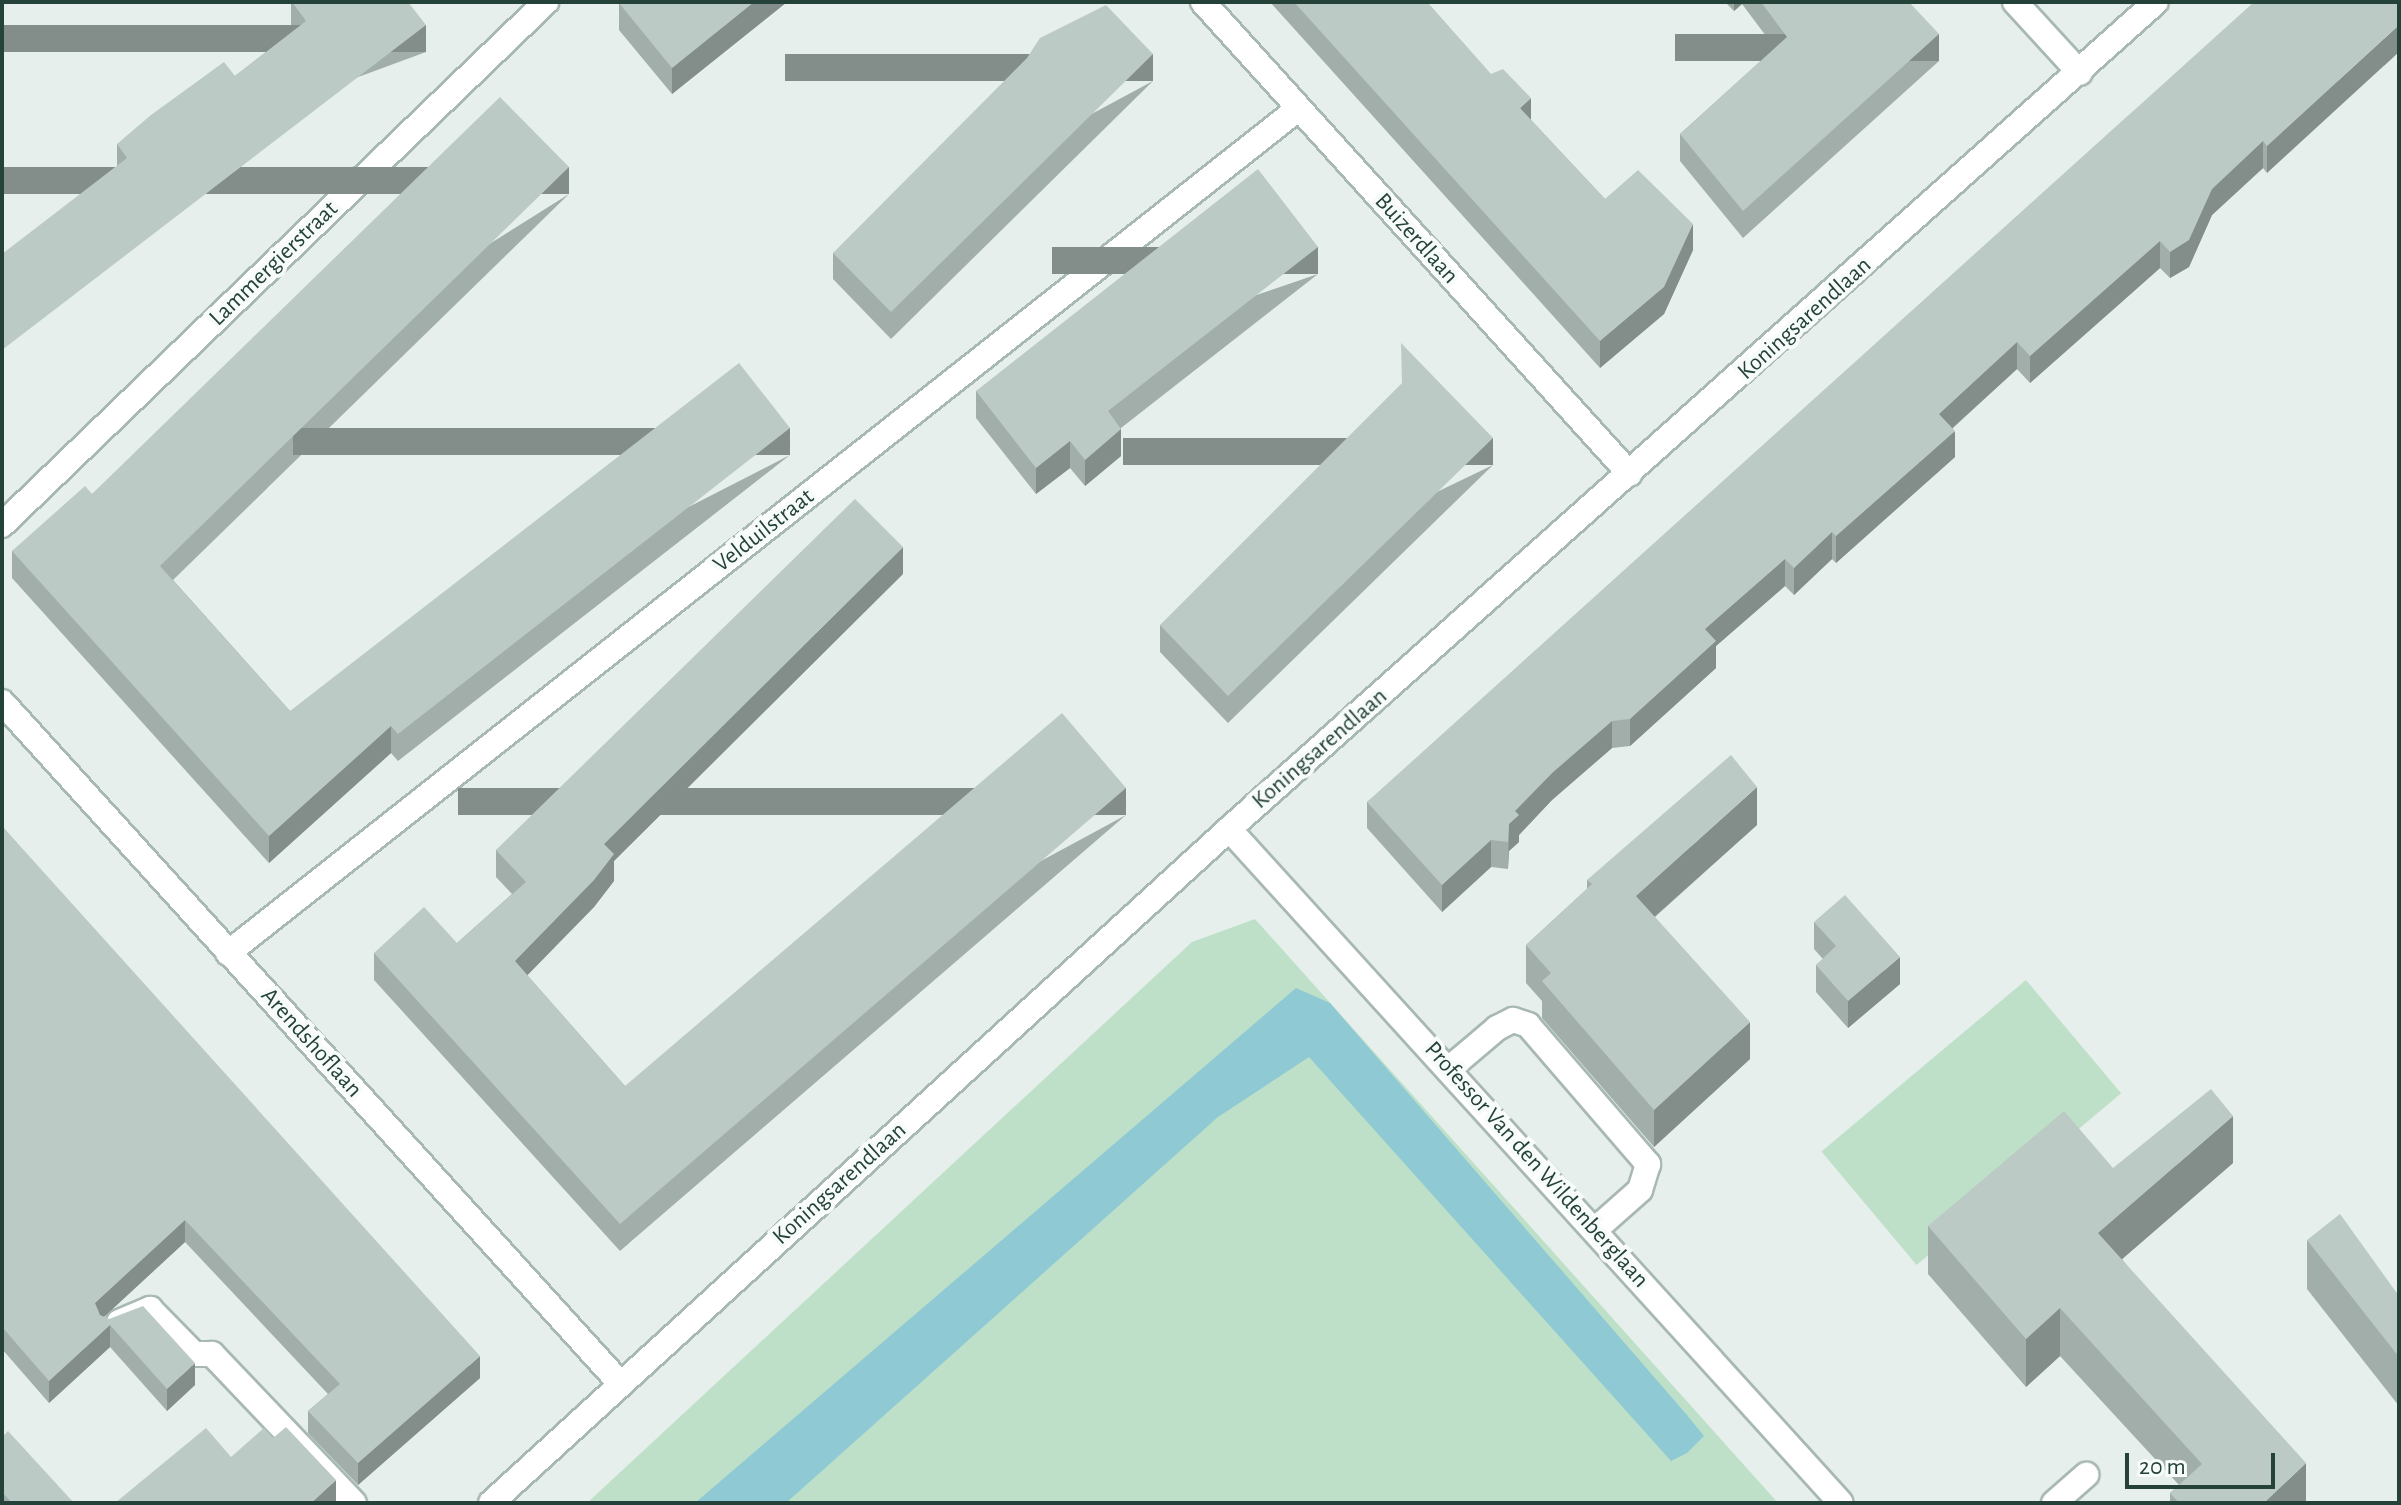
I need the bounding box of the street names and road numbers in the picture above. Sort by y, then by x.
street label: Buizerdlaan [1368,188,1464,290]
street label: Lammergierstraat [204,195,344,333]
street label: Koningsarendlaan [1732,251,1878,387]
street label: Velduilstraat [708,483,820,579]
street label: Koningsarendlaan [1246,682,1394,816]
street label: Arendshoflaan [254,982,368,1104]
street label: Professor Van den Wildenberglaan [1418,1036,1654,1294]
street label: Koningsarendlaan [767,1116,913,1252]

